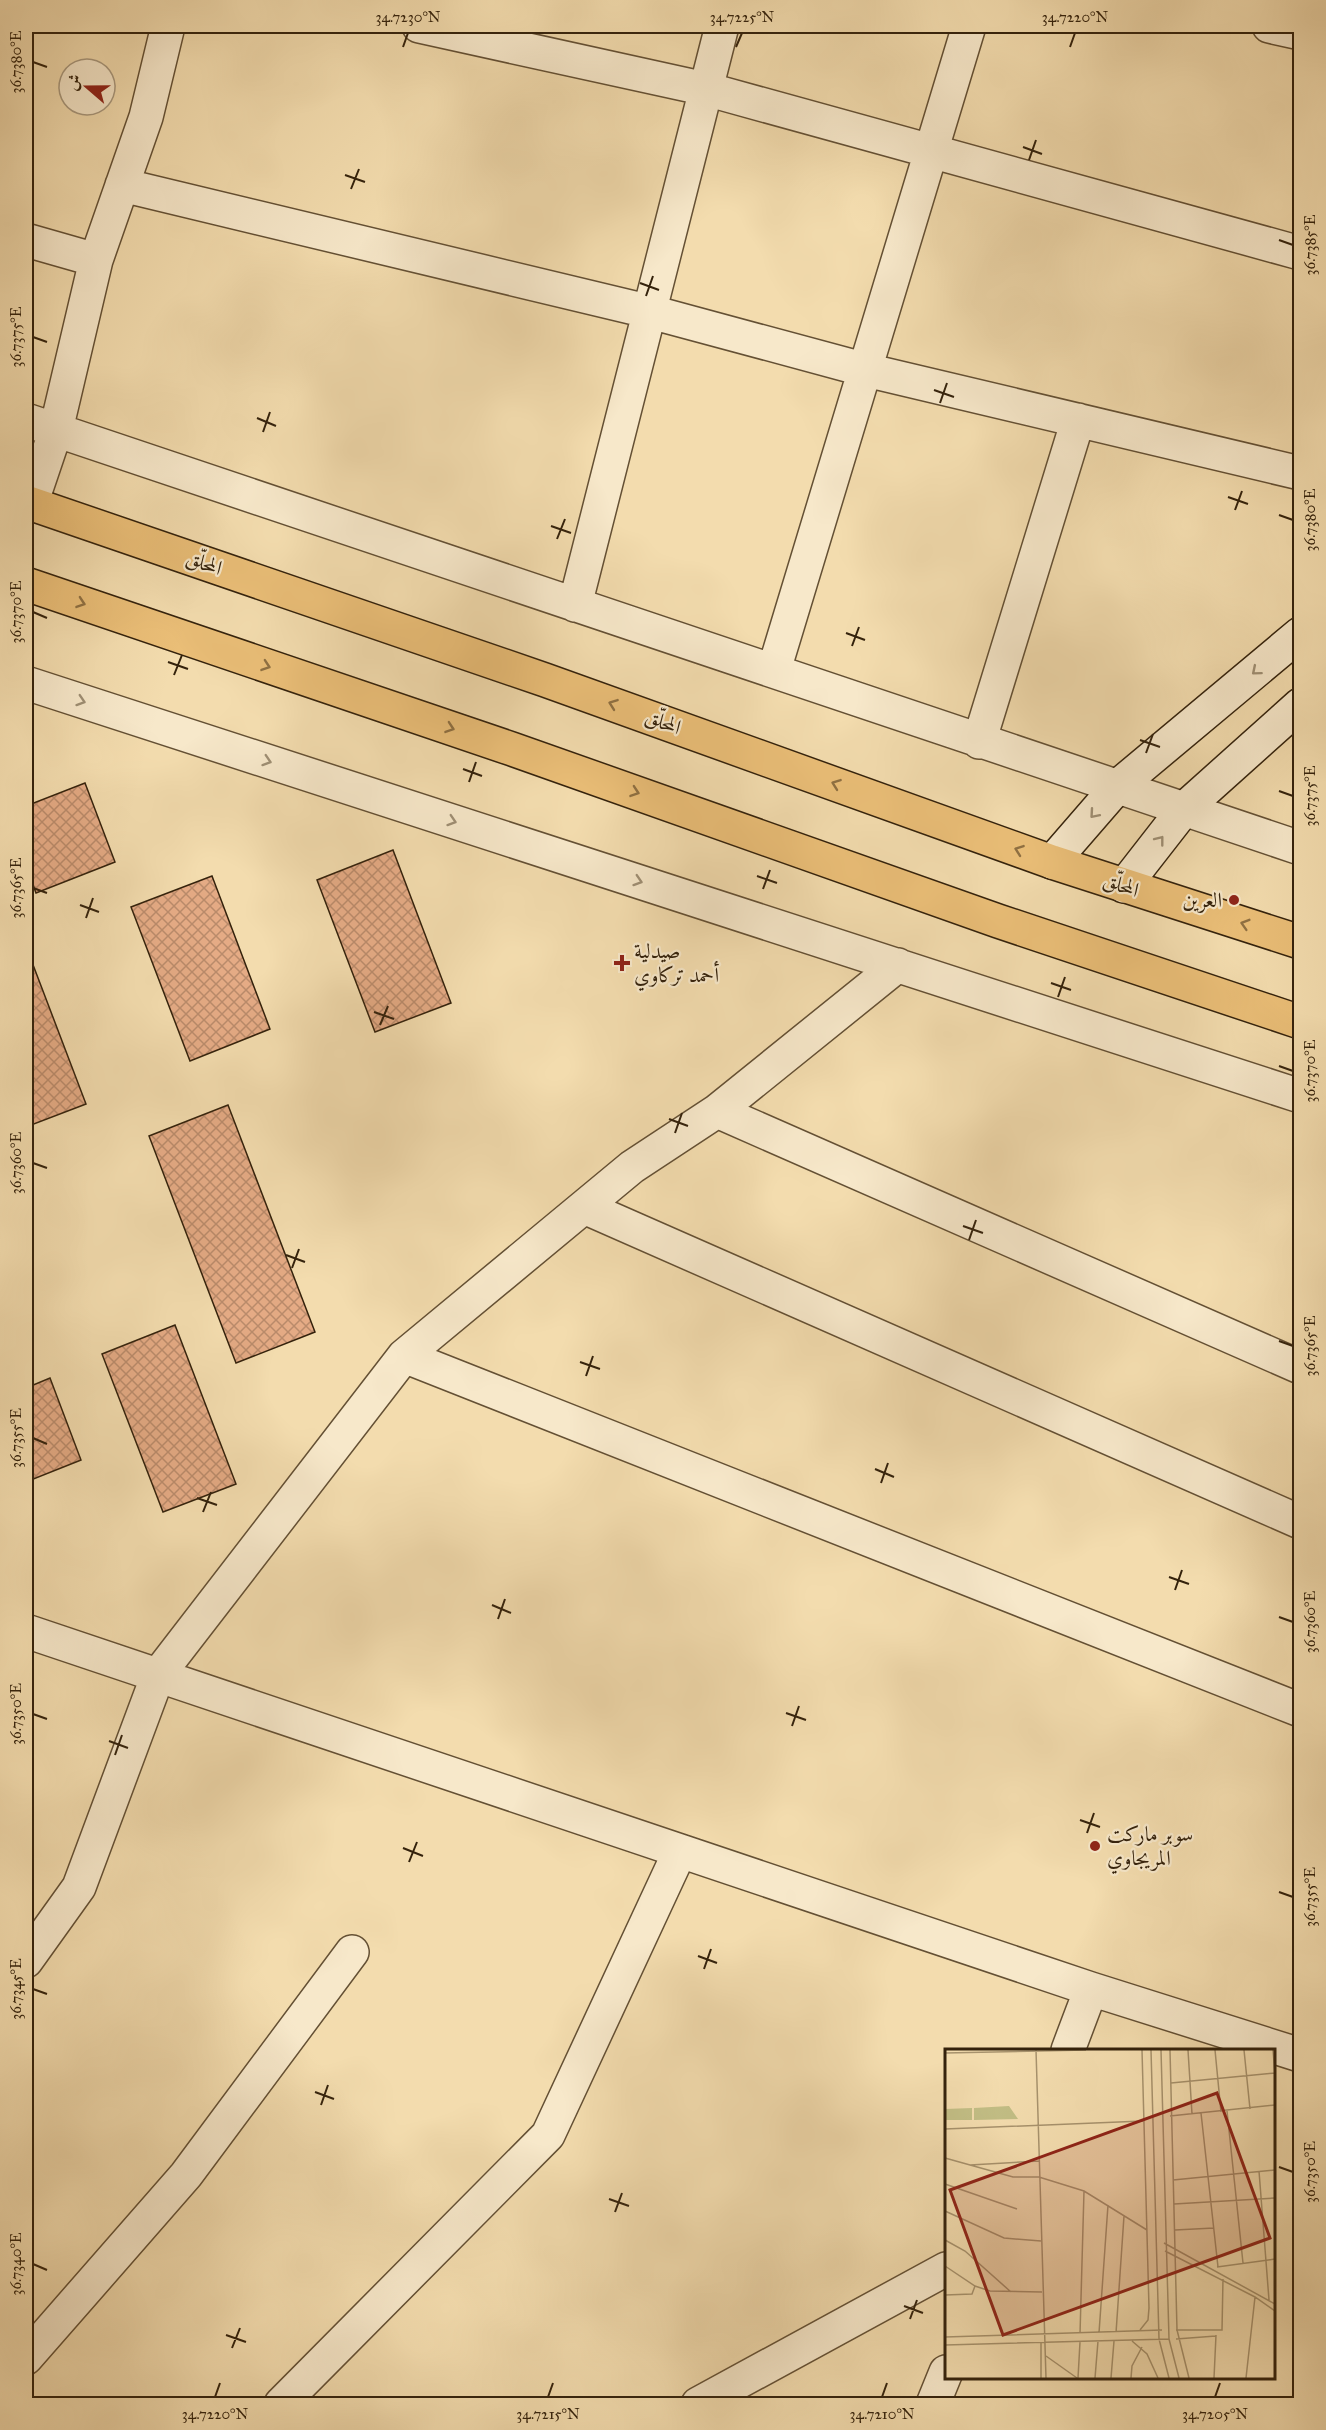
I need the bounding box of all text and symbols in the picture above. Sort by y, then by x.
text: 34.7230°N [375,8,441,26]
text: 34.7225°N [710,8,775,26]
text: 34.7220°N [1042,8,1109,26]
text: 36.7380°E [7,30,25,93]
north arrow [57,57,117,117]
text: ش [62,71,85,93]
text: 36.7385°E [1301,214,1319,276]
text: 36.7375°E [7,306,25,368]
text: 36.7380°E [1301,488,1319,551]
street label: المحلّق [183,543,226,581]
text: 36.7370°E [7,580,25,643]
one-way arrow [75,596,86,609]
one-way arrow [260,658,271,671]
one-way arrow [1251,664,1262,675]
one-way arrow [75,694,86,706]
one-way arrow [608,699,619,712]
street label: المحلّق [641,702,685,740]
one-way arrow [444,721,455,733]
one-way arrow [261,754,272,766]
text: 36.7375°E [1301,765,1319,827]
one-way arrow [831,779,842,792]
one-way arrow [629,785,639,798]
one-way arrow [1090,807,1101,818]
one-way arrow [446,813,457,826]
one-way arrow [1152,835,1163,846]
one-way arrow [1015,845,1025,858]
text: 36.7365°E [7,857,25,918]
street label: المحلّق [1100,865,1143,903]
one-way arrow [632,873,643,886]
place label: العرين [1182,887,1222,913]
marker: العرين [1227,893,1241,907]
one-way arrow [1240,919,1251,931]
place label: صيدلية أحمد تركاوي [634,938,719,991]
marker: صيدلية أحمد تركاوي [615,956,629,970]
text: 36.7370°E [1301,1039,1319,1102]
text: 36.7360°E [7,1131,25,1194]
text: 36.7365°E [1301,1315,1319,1376]
text: 36.7355°E [7,1408,25,1468]
text: 36.7360°E [1301,1590,1319,1653]
text: 36.7350°E [7,1683,25,1745]
place label: سوبر ماركت المريجاوي [1107,1821,1193,1874]
marker: سوبر ماركت المريجاوي [1088,1839,1102,1853]
text: 36.7355°E [1301,1867,1319,1927]
text: 36.7345°E [7,1958,25,2020]
inset map [945,2049,1275,2379]
text: 36.7350°E [1301,2141,1319,2203]
text: 36.7340°E [7,2232,25,2296]
text: 34.7220°N [182,2405,249,2423]
text: 34.7215°N [516,2405,580,2423]
text: 34.7210°N [849,2405,915,2423]
text: 34.7205°N [1182,2405,1248,2423]

